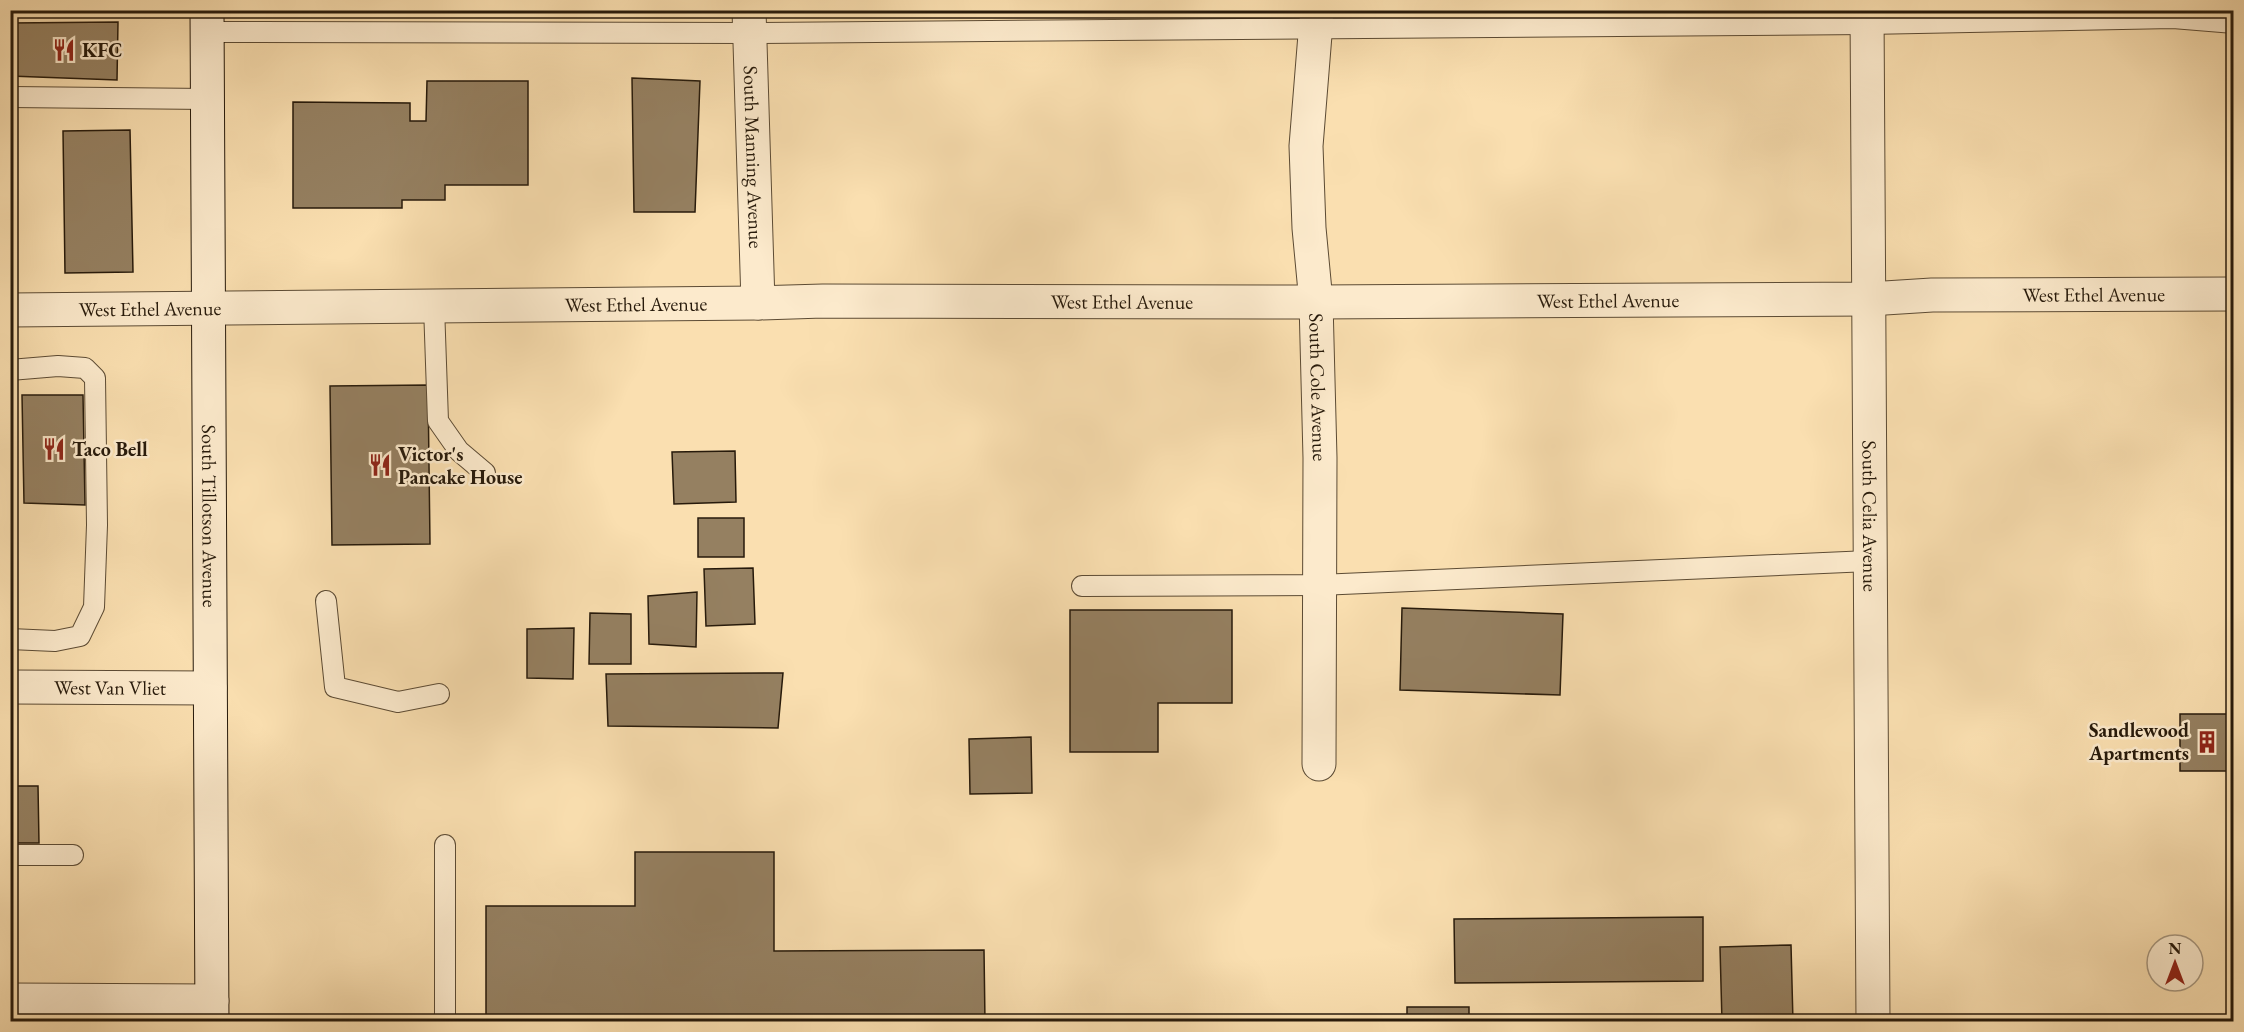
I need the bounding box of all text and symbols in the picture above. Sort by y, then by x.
restaurant icon: KFC [51,37,77,63]
place label: KFC [82,37,122,63]
street label: South Manning Avenue [738,65,769,249]
street label: West Ethel Avenue [2023,281,2165,308]
street label: West Ethel Avenue [1537,287,1679,314]
street label: West Ethel Avenue [1051,288,1193,315]
street label: West Ethel Avenue [565,290,708,318]
street label: West Ethel Avenue [79,295,222,322]
street label: South Cole Avenue [1303,313,1333,462]
street label: South Tillotson Avenue [196,424,223,608]
restaurant icon: Taco Bell [41,436,67,462]
place label: Taco Bell [72,436,148,462]
street label: South Celia Avenue [1857,440,1883,592]
place label: Victor's Pancake House [398,441,523,490]
restaurant icon: Victor's Pancake House [367,452,393,478]
street label: West Van Vliet [54,674,167,701]
place label: Sandlewood Apartments [2088,717,2189,766]
building icon: Sandlewood Apartments [2194,729,2220,755]
north arrow [2145,933,2205,993]
text: N [2169,938,2182,959]

